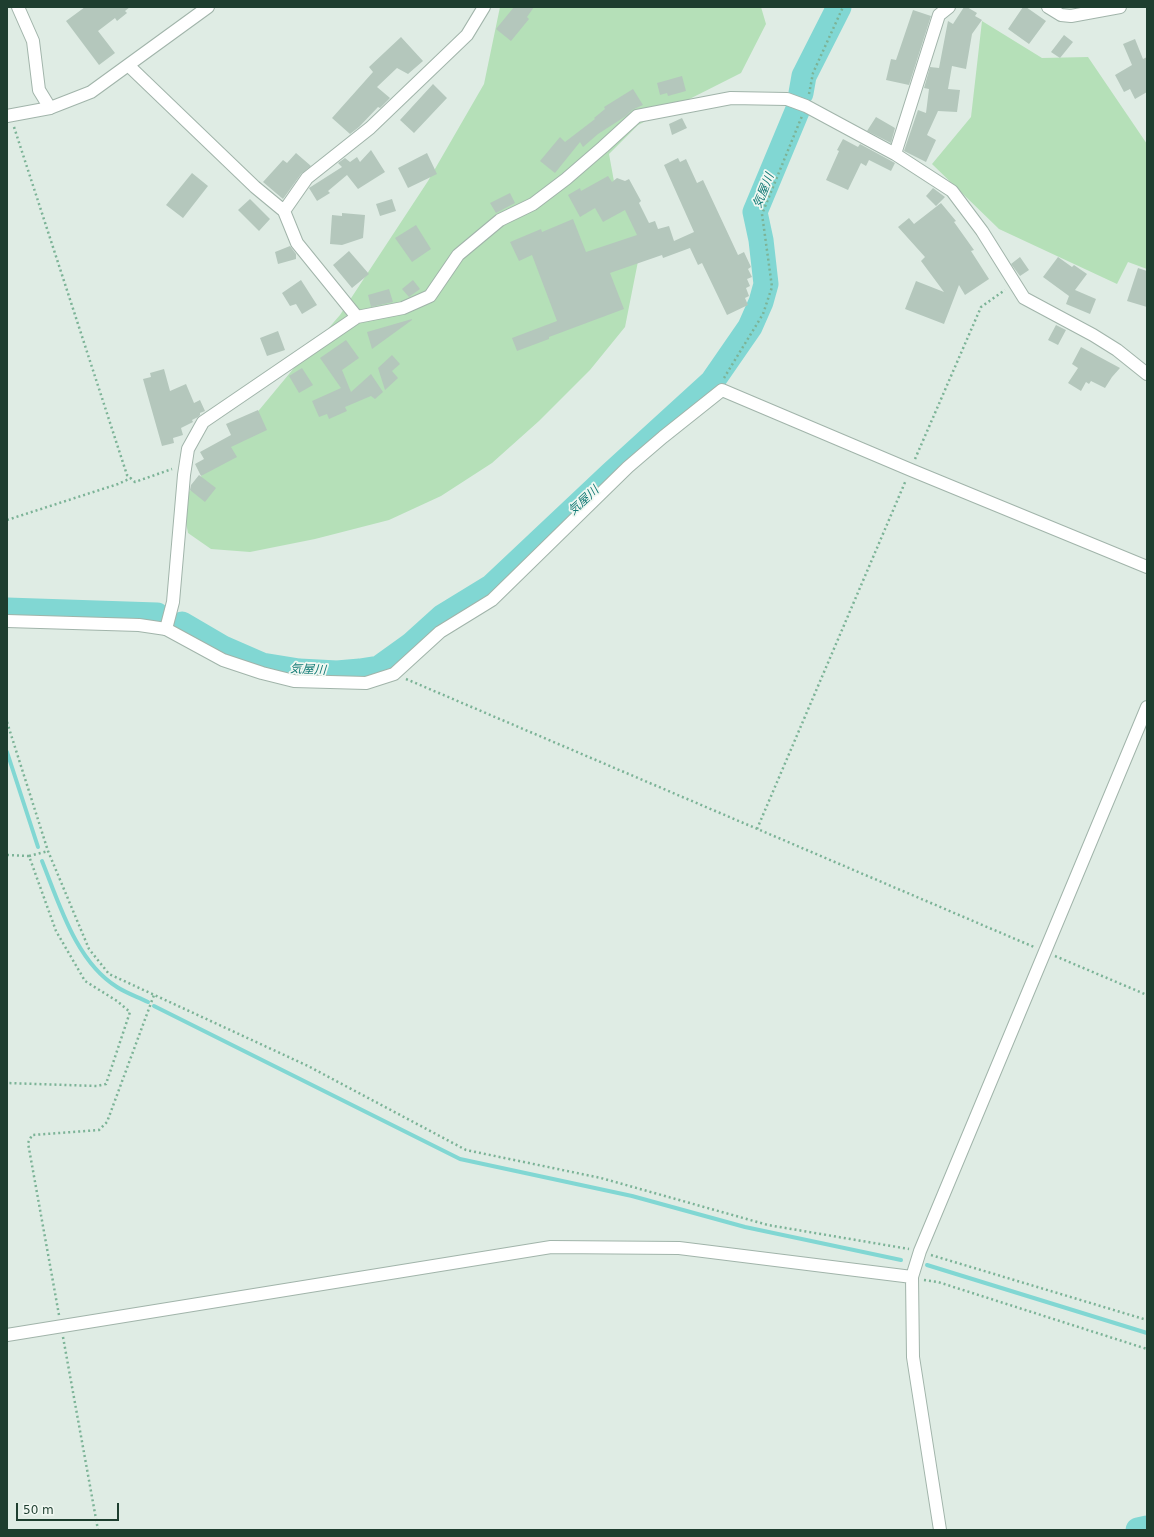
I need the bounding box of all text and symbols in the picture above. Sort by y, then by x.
water label: 気屋川 [751,172,777,210]
water label: 気屋川 [566,483,602,519]
water label: 気屋川 [290,662,326,678]
scale bar [18,1495,121,1521]
text: 50 m [23,1503,54,1517]

